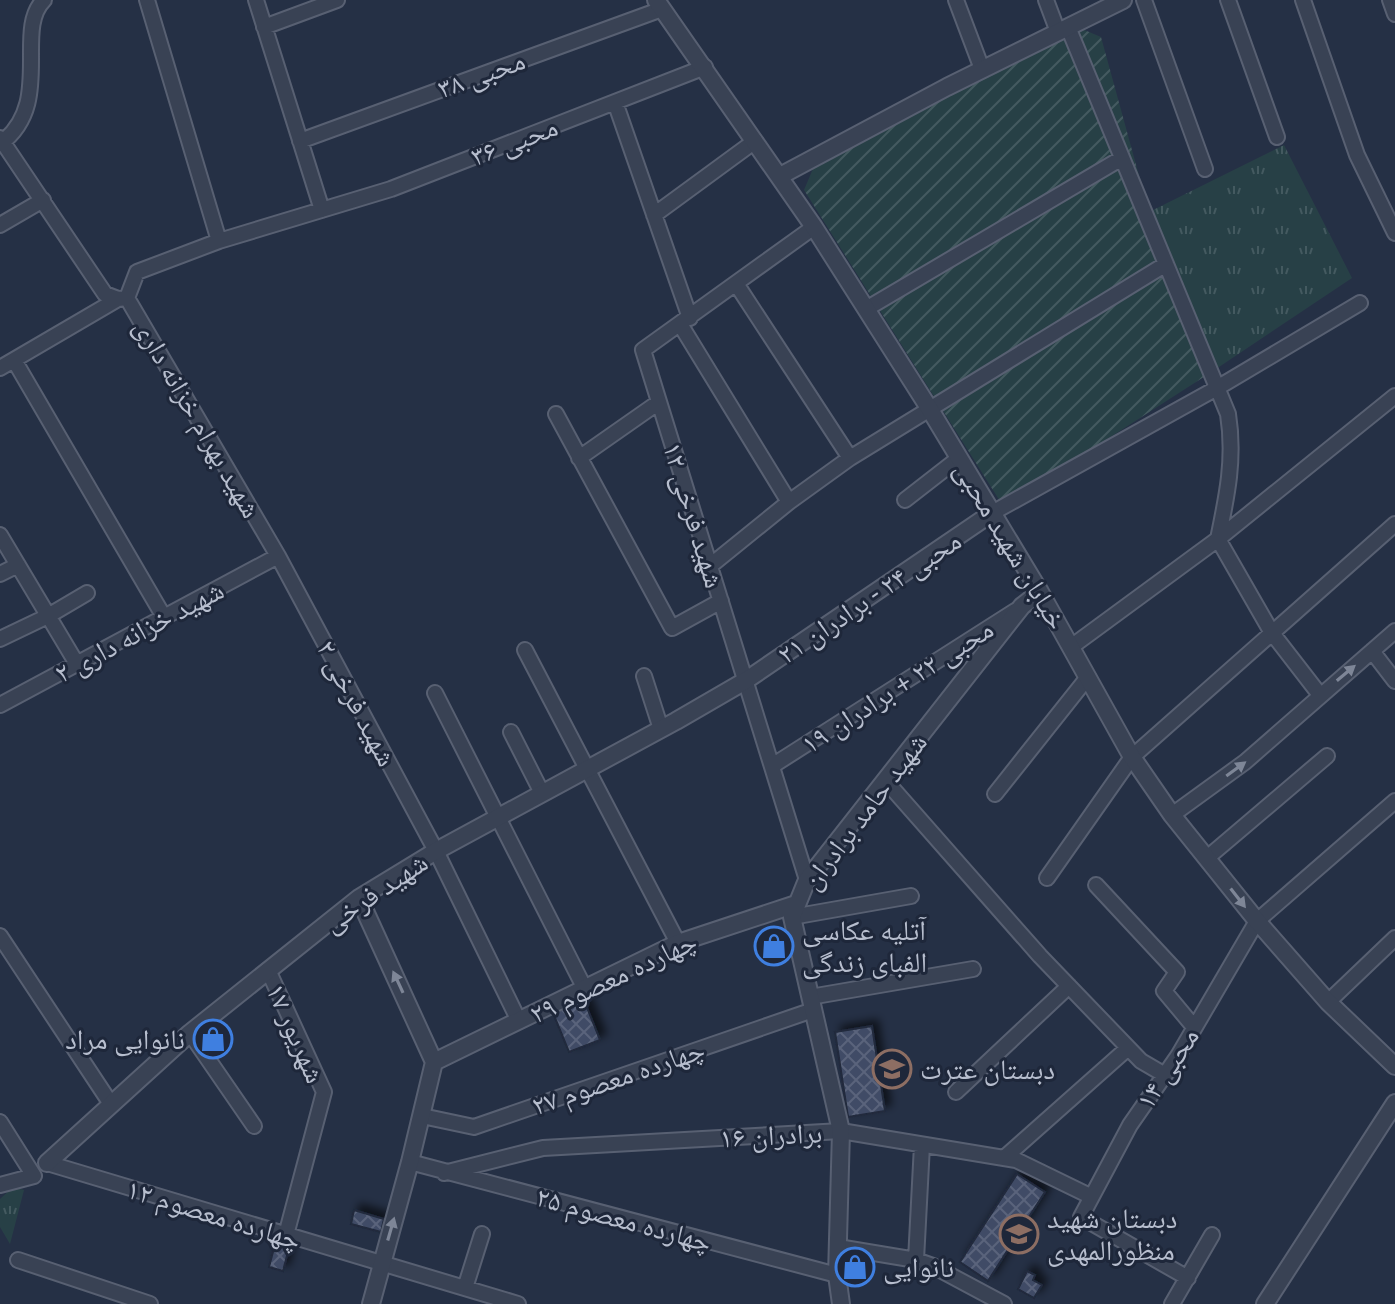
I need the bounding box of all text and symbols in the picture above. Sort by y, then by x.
street label: محبی ۳۸ [433,44,530,106]
street label: محبی ۳۶ [466,110,563,174]
street label: شهید بهرام خزانه داری [125,313,268,525]
street label: شهید فرخی ۱۲ [655,438,731,592]
street label: خیابان شهید محبی [947,455,1074,636]
street label: محبی ۲۴ - برادران ۲۱ [771,524,968,672]
street label: شهید خزانه داری ۲ [49,573,229,690]
street label: محبی ۲۲ + برادران ۱۹ [795,612,1000,761]
street label: شهید فرخی ۲ [309,635,404,772]
one-way arrow [1336,665,1356,682]
street label: شهید حامد برادران [795,727,934,896]
one-way arrow [1225,762,1246,777]
street label: شهید فرخی [317,845,434,940]
one-way arrow [1230,888,1246,908]
place label: آتلیه عکاسی الفبای زندگی [802,914,927,980]
street label: چهارده معصوم ۲۹ [525,924,703,1032]
shop icon: آتلیه عکاسی الفبای زندگی [753,925,795,967]
one-way arrow [391,971,405,994]
street label: ۱۷ شهریور [259,978,332,1088]
shop icon: نانوایی مراد [192,1018,234,1060]
street label: محبی ۱۴ [1129,1021,1207,1116]
place label: نانوایی مراد [65,1023,185,1057]
street label: چهارده معصوم ۲۷ [528,1033,709,1124]
school or university icon: دبستان عترت [871,1048,913,1090]
place label: دبستان عترت [920,1053,1055,1086]
street label: برادران ۱۶ [719,1116,823,1155]
street label: چهارده معصوم ۱۲ [122,1172,305,1259]
street label: چهارده معصوم ۲۵ [532,1180,715,1261]
place label: دبستان شهید منظورالمهدی [1047,1202,1177,1267]
school or university icon: دبستان شهید منظورالمهدی [998,1213,1040,1255]
one-way arrow [385,1216,398,1240]
shop icon: نانوایی [834,1246,876,1288]
place label: نانوایی [883,1251,954,1285]

